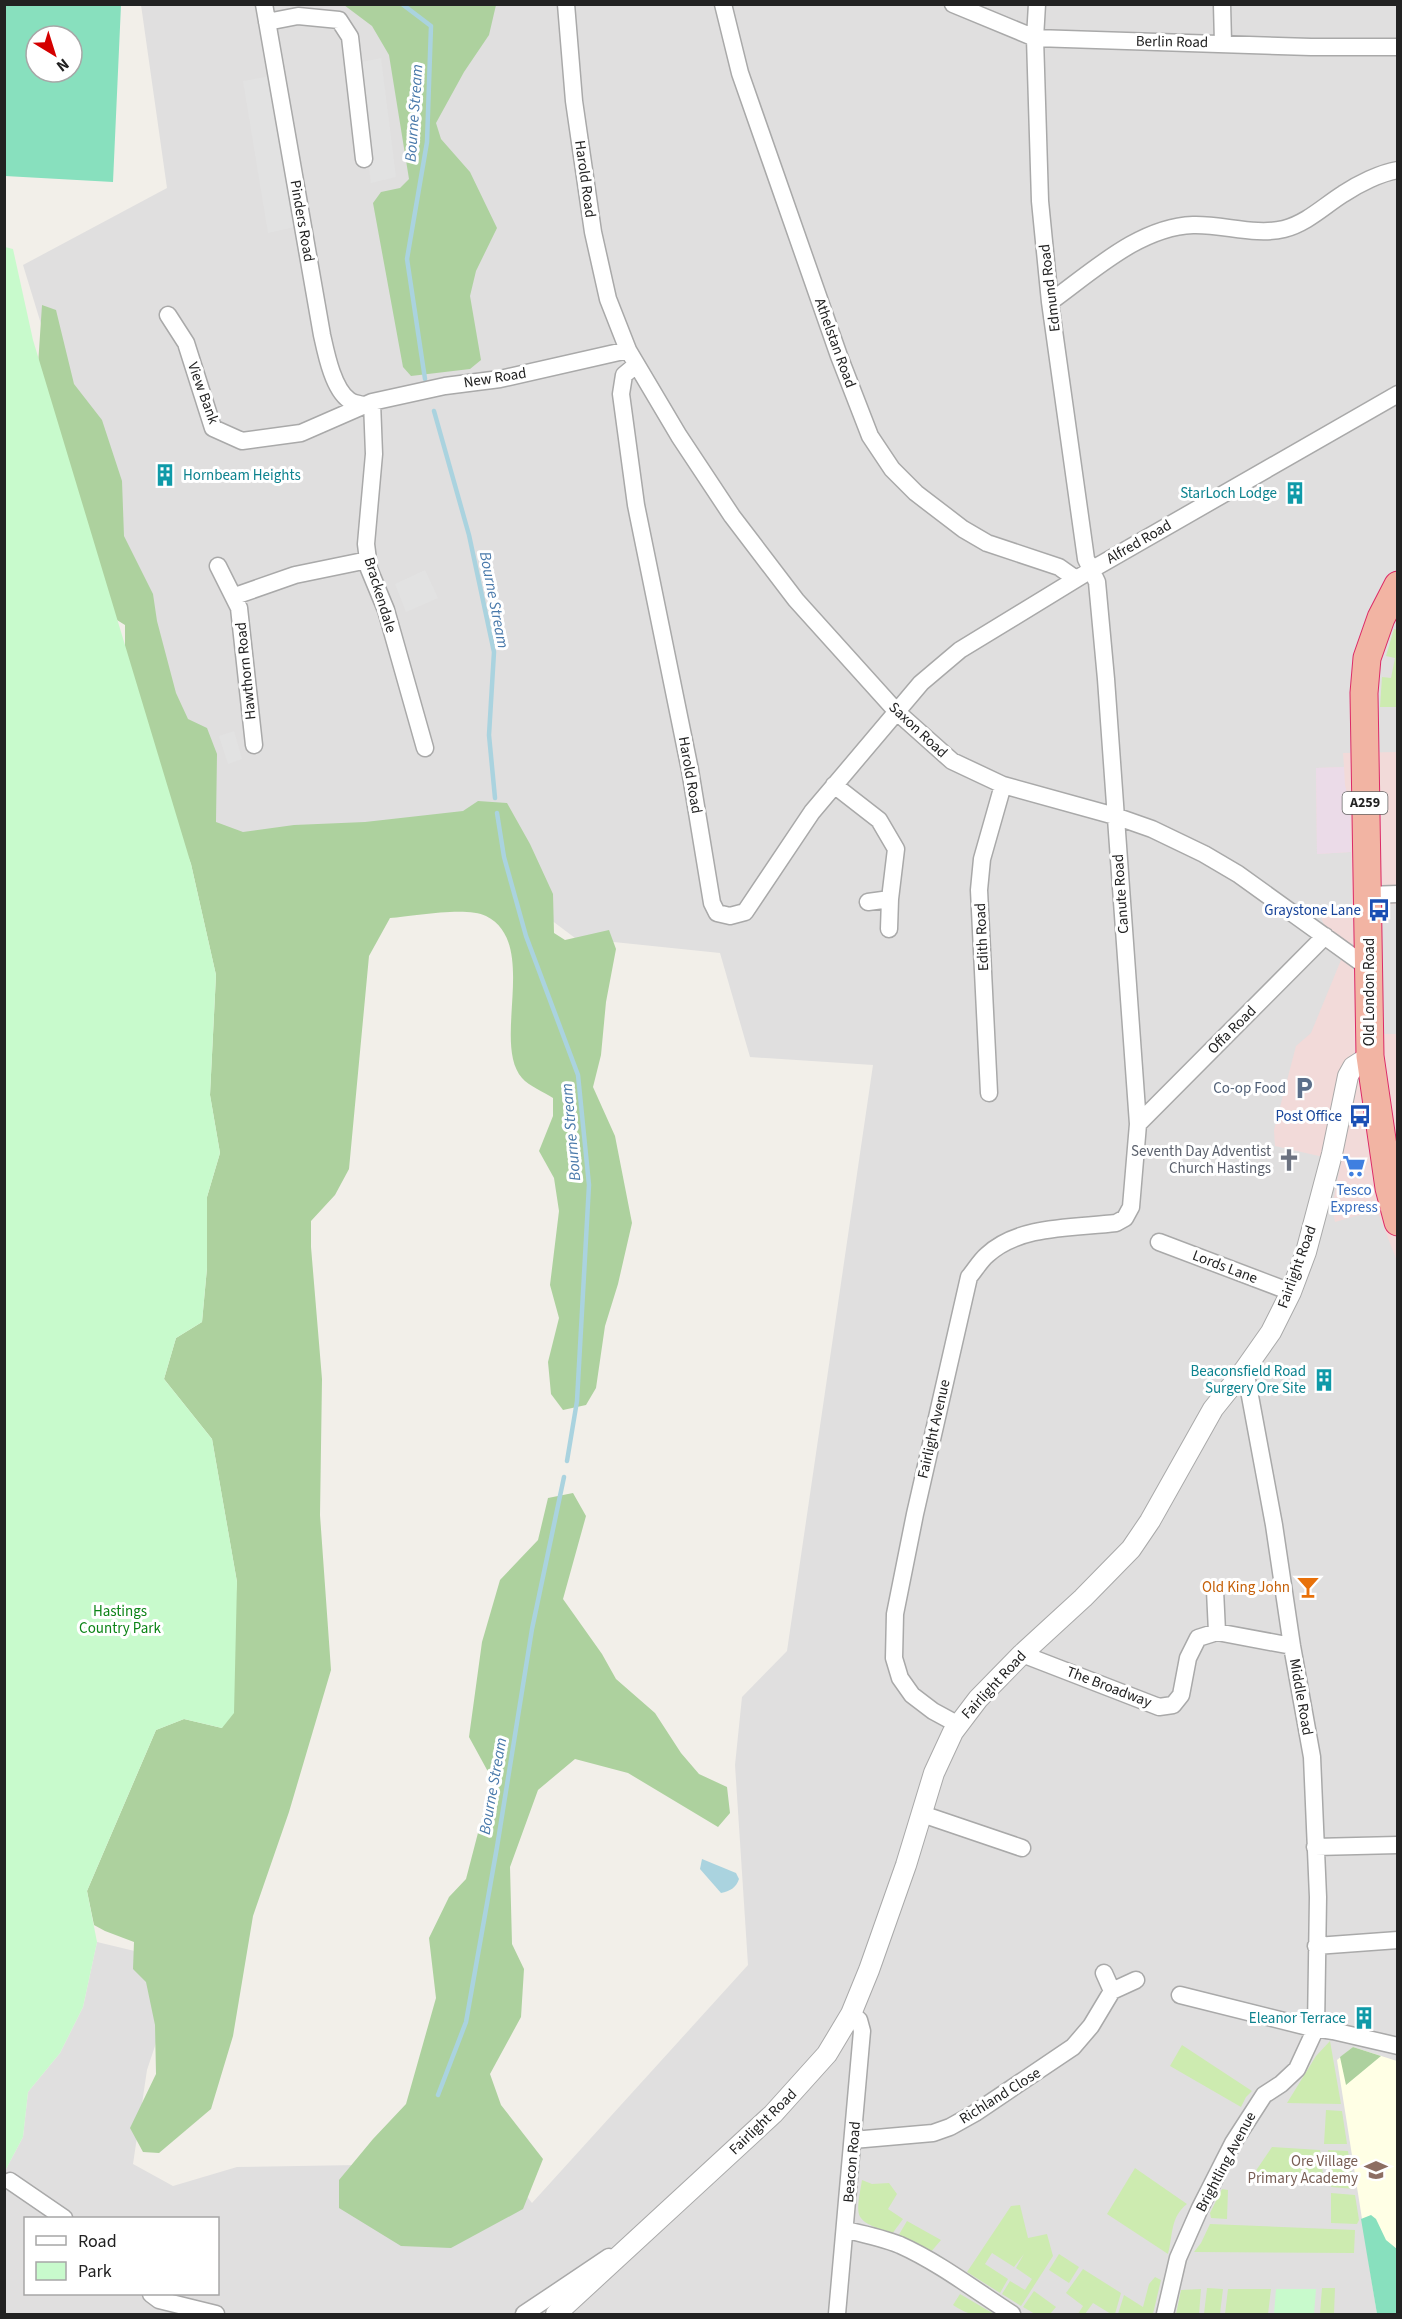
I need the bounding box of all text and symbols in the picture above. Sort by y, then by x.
north arrow [24,24,84,84]
street label: Berlin Road [1136,31,1208,53]
text: N [52,53,74,77]
water label: Bourne Stream [400,63,428,163]
street label: Harold Road [569,139,601,219]
street label: Pinders Road [284,178,320,264]
street label: Edmund Road [1034,243,1066,333]
street label: Athelstan Road [809,295,861,391]
street label: View Bank [182,359,224,428]
street label: New Road [462,363,528,393]
building icon: Hornbeam Heights [152,462,178,488]
place label: Hornbeam Heights [183,465,301,486]
building icon: StarLoch Lodge [1282,480,1308,506]
place label: StarLoch Lodge [1180,483,1277,504]
street label: Alfred Road [1102,515,1176,569]
water label: Bourne Stream [474,550,514,650]
street label: Brackendale [359,555,401,635]
street label: Hawthorn Road [230,621,262,721]
street label: Saxon Road [884,697,952,763]
street label: Harold Road [673,735,707,815]
road number: A259 [1342,792,1388,814]
street label: Canute Road [1108,853,1134,935]
bus stop icon: Graystone Lane [1366,897,1392,923]
place label: Graystone Lane [1264,900,1361,921]
street label: Edith Road [970,902,994,972]
street label: Old London Road [1359,938,1380,1046]
street label: Offa Road [1203,1001,1261,1059]
parking icon: Co-op Food [1291,1075,1317,1101]
place label: Co-op Food [1213,1078,1286,1099]
water label: Bourne Stream [556,1082,586,1182]
bus stop icon: Post Office [1347,1103,1373,1129]
place label: Post Office [1275,1106,1342,1127]
place label: Seventh Day Adventist Church Hastings [1131,1141,1271,1179]
church icon: Seventh Day Adventist Church Hastings [1276,1147,1302,1173]
supermarket icon: Tesco Express [1341,1153,1367,1179]
place label: Tesco Express [1330,1180,1378,1218]
street label: Fairlight Road [1272,1223,1322,1311]
street label: Lords Lane [1189,1245,1261,1289]
place label: Beaconsfield Road Surgery Ore Site [1190,1361,1306,1399]
building icon: Beaconsfield Road Surgery Ore Site [1311,1367,1337,1393]
street label: Fairlight Avenue [912,1377,956,1481]
bar icon: Old King John [1295,1574,1321,1600]
place label: Old King John [1202,1577,1290,1598]
park label: Hastings Country Park [79,1601,161,1639]
street label: Fairlight Road [957,1646,1031,1724]
street label: Middle Road [1284,1657,1318,1737]
street label: The Broadway [1063,1661,1155,1713]
water label: Bourne Stream [474,1736,512,1836]
building icon: Eleanor Terrace [1351,2005,1377,2031]
place label: Eleanor Terrace [1249,2008,1346,2029]
street label: Richland Close [955,2063,1045,2129]
street label: Fairlight Road [724,2084,802,2160]
street label: Brightling Avenue [1191,2108,1261,2216]
street label: Beacon Road [838,2120,866,2204]
place label: Ore Village Primary Academy [1247,2151,1358,2189]
school or university icon: Ore Village Primary Academy [1363,2157,1389,2183]
legend [24,2217,219,2295]
text: Road [78,2229,117,2254]
text: Park [78,2259,112,2284]

